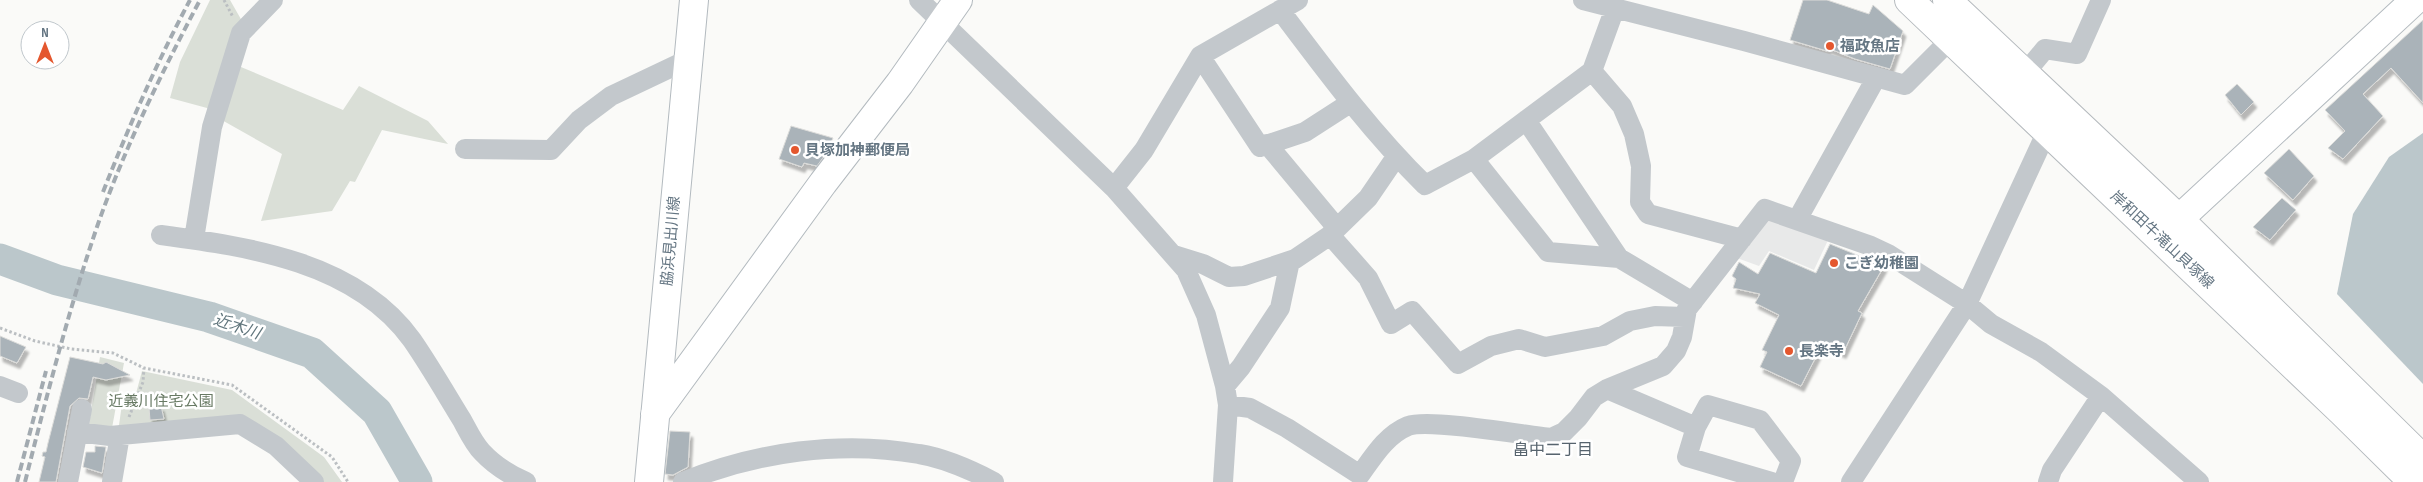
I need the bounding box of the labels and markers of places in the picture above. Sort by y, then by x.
place label: 福政魚店 [1839,37,1900,56]
marker: 福政魚店 [1824,40,1836,52]
place label: 貝塚加神郵便局 [805,141,910,160]
marker: 貝塚加神郵便局 [789,144,801,156]
place label: こぎ幼稚園 [1844,254,1919,273]
marker: こぎ幼稚園 [1828,257,1840,269]
place label: 長楽寺 [1799,342,1844,361]
marker: 長楽寺 [1783,345,1795,357]

